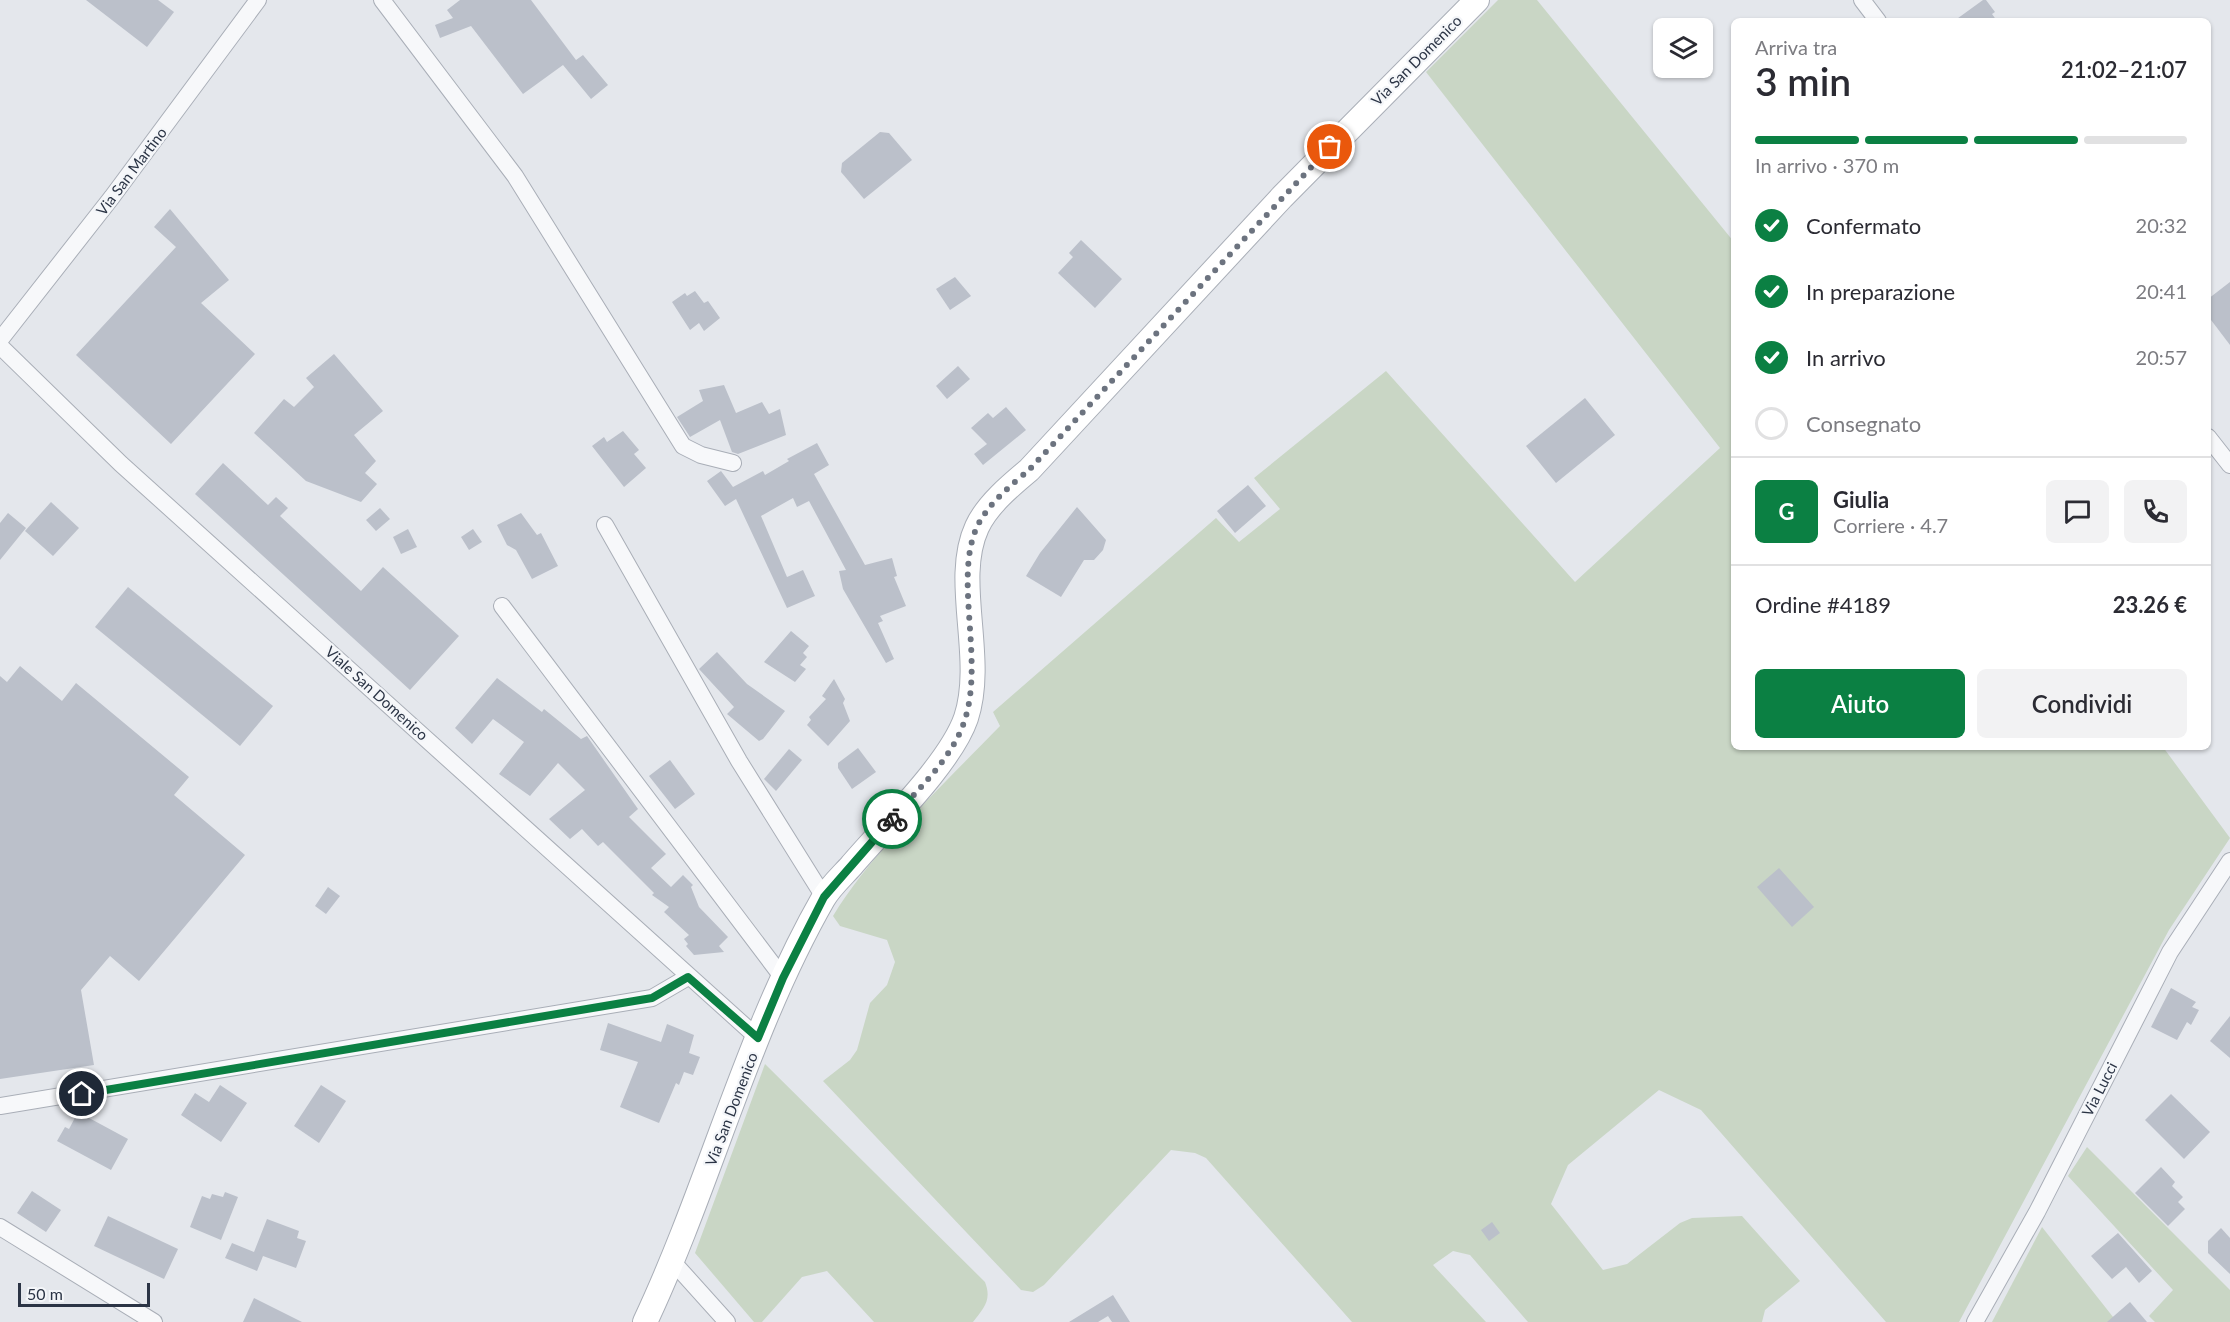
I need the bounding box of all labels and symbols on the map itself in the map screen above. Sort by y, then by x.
street label: Via San Domenico [1367,11,1465,109]
pin [1304,121,1355,172]
street label: Via San Martino [92,123,170,219]
street label: Viale San Domenico [322,642,432,744]
courier [862,789,922,849]
street label: Via San Domenico [701,1050,761,1168]
street label: Via Lucci [2078,1059,2120,1119]
pin [56,1068,107,1119]
scale bar [18,1280,150,1308]

